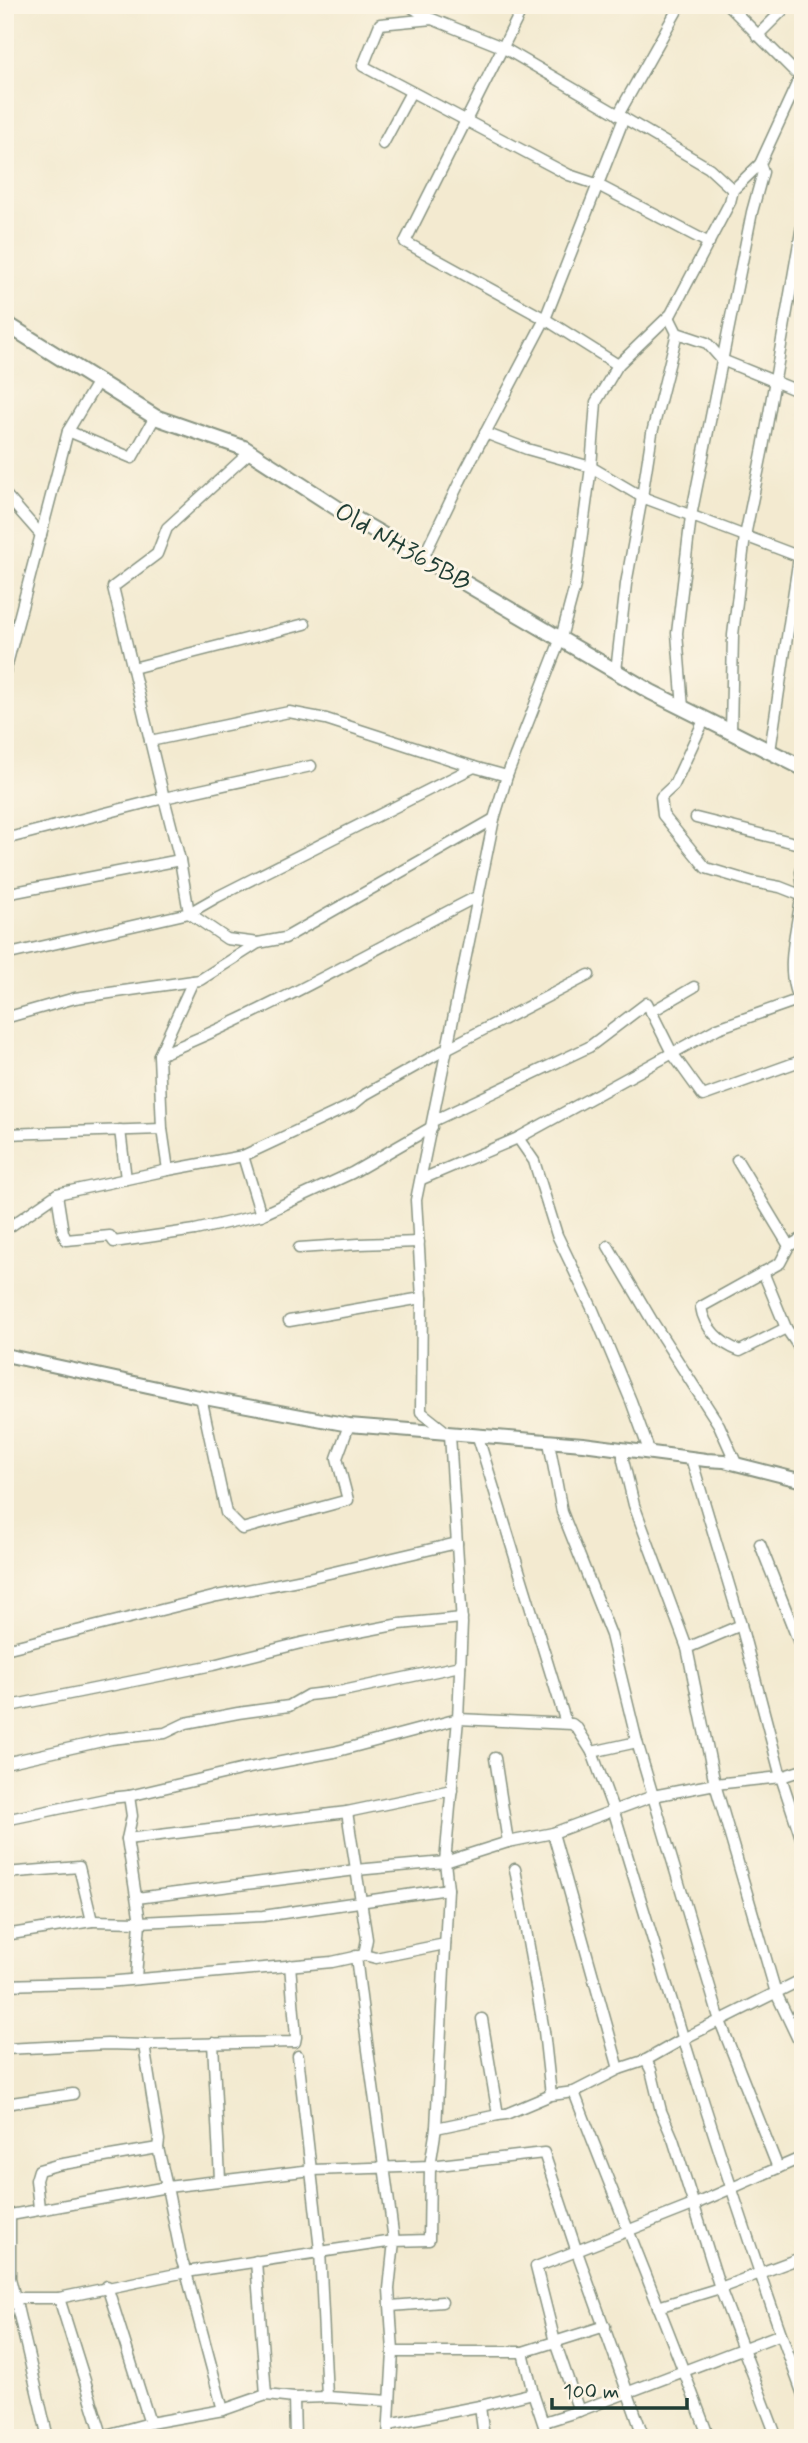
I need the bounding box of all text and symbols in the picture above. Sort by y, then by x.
street label: Old NH365BB [328,495,476,600]
scale bar [552,2366,687,2410]
text: 100 m [563,2378,619,2406]

